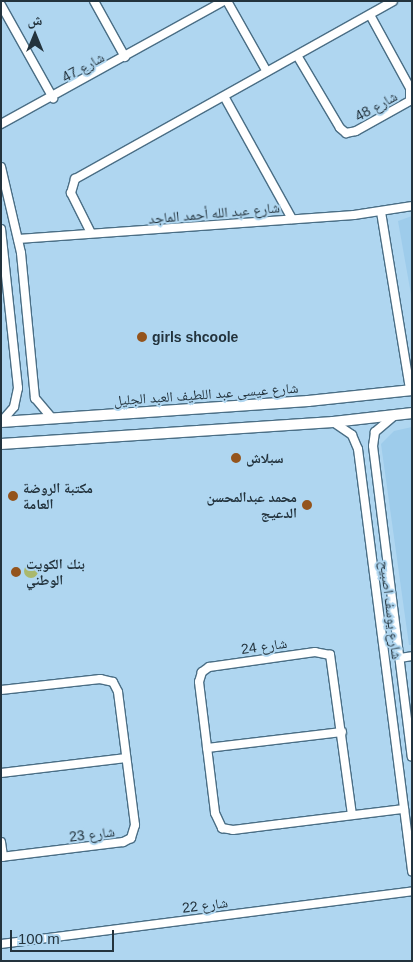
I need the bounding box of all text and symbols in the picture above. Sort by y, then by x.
north arrow [10,10,60,60]
text: ش [28,12,42,28]
street label: شارع 47 [59,48,107,86]
street label: شارع 48 [352,87,400,125]
street label: شارع عبد الله أحمد الماجد [148,199,280,227]
place label: girls shcoole [152,329,238,345]
marker: girls shcoole [136,331,148,343]
street label: شارع عيسى عبد اللطيف العبد الجليل [113,379,299,409]
place label: سبلاش [246,450,284,466]
marker: سبلاش [230,452,242,464]
place label: مكتبة الروضة العامة [23,480,93,512]
place label: محمد عبدالمحسن الدعيج [206,489,297,522]
marker: مكتبة الروضة العامة [7,490,19,502]
marker: محمد عبدالمحسن الدعيج [301,499,313,511]
place label: بنك الكويت الوطني [26,556,85,588]
street label: شارع يوسف اصبيح [377,560,405,660]
marker: بنك الكويت الوطني [10,566,22,578]
street label: شارع 24 [240,634,288,658]
street label: شارع 23 [68,823,116,845]
street label: شارع 22 [181,894,229,916]
scale bar [12,920,116,952]
text: 100 m [18,930,60,947]

